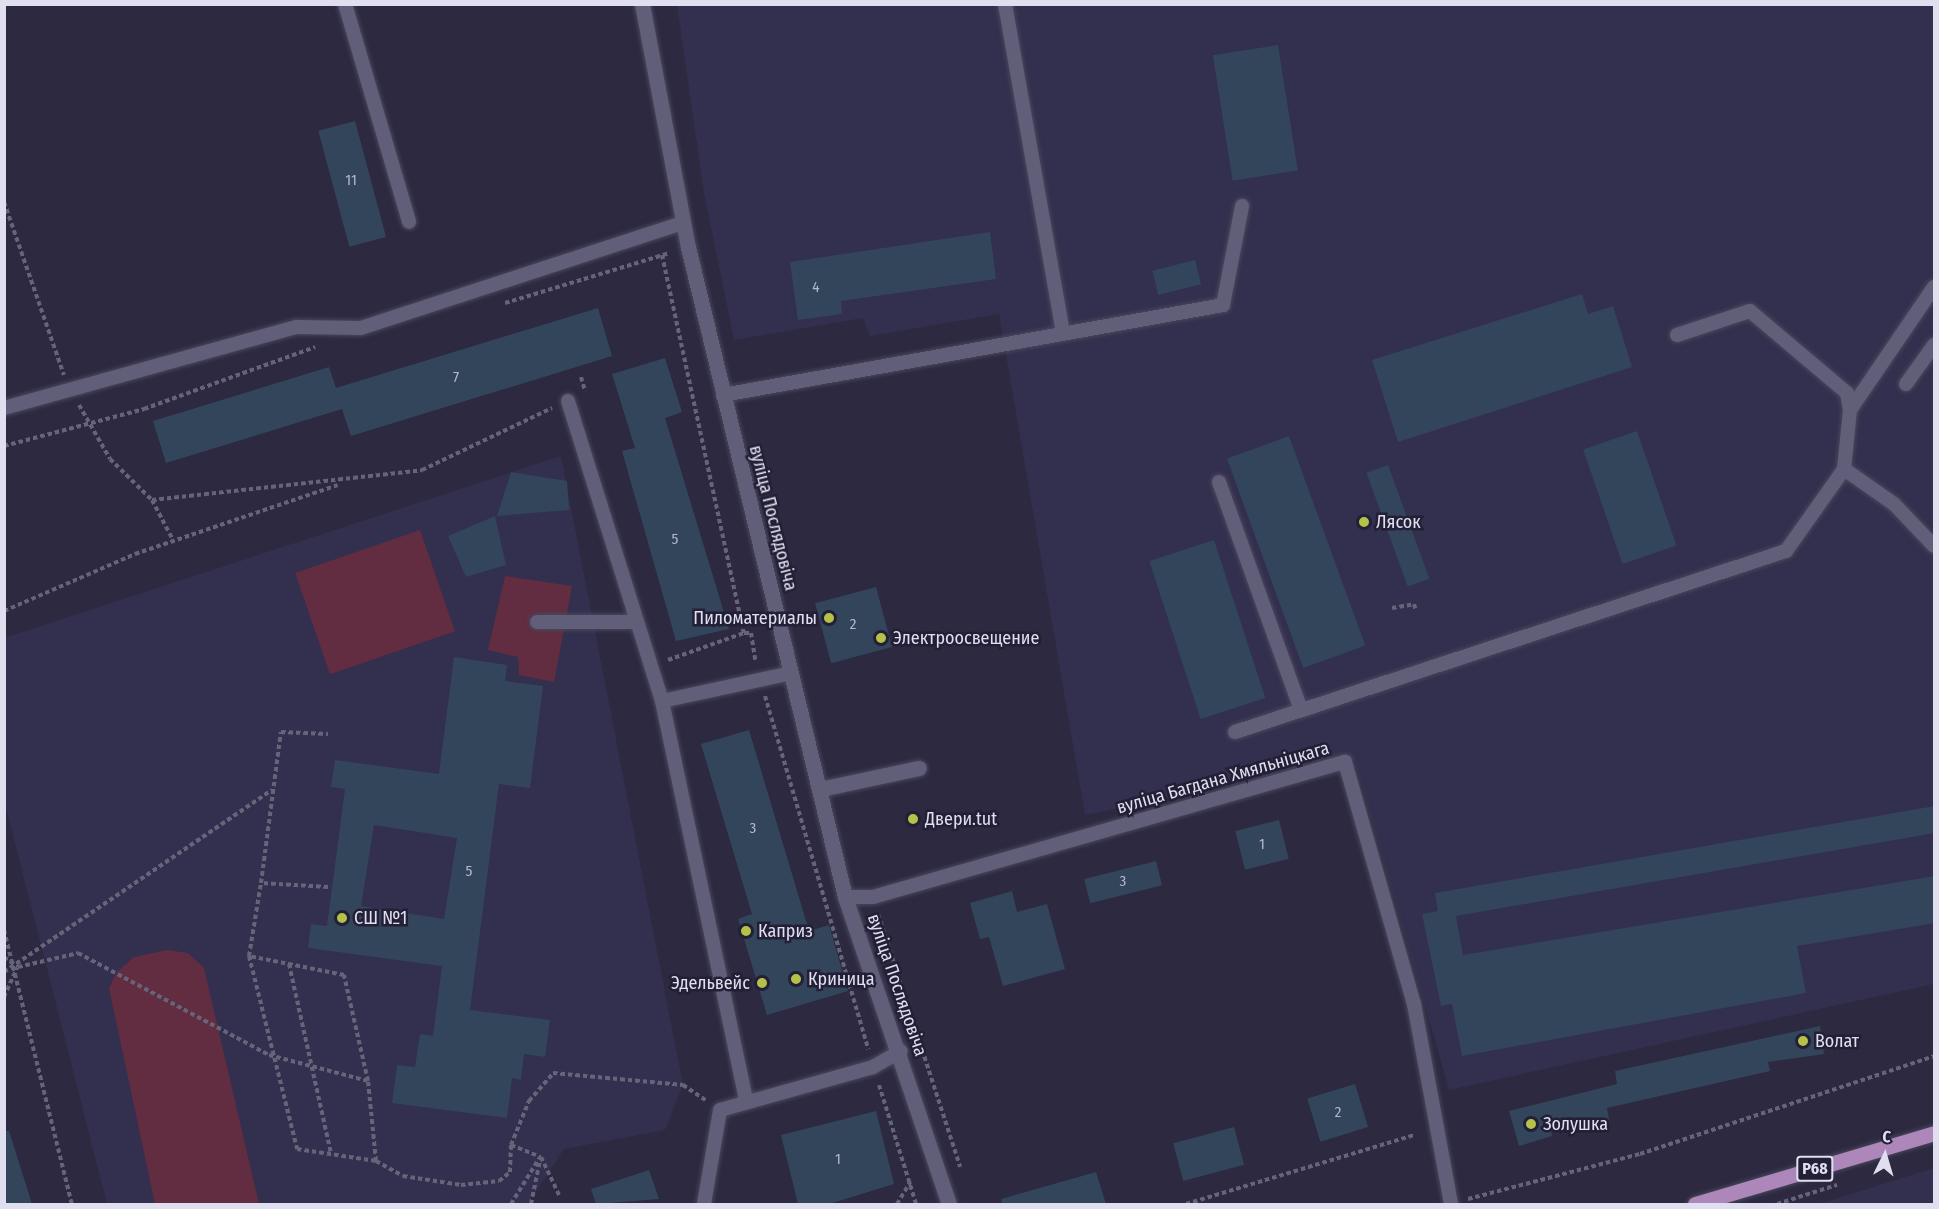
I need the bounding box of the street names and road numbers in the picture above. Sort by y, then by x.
street label: вуліца Послядовіча [744,443,802,593]
street label: вуліца Багдана Хмяльніцкага [1114,737,1332,819]
street label: вуліца Послядовіча [863,911,931,1059]
road number: Р68 [1796,1156,1834,1182]

